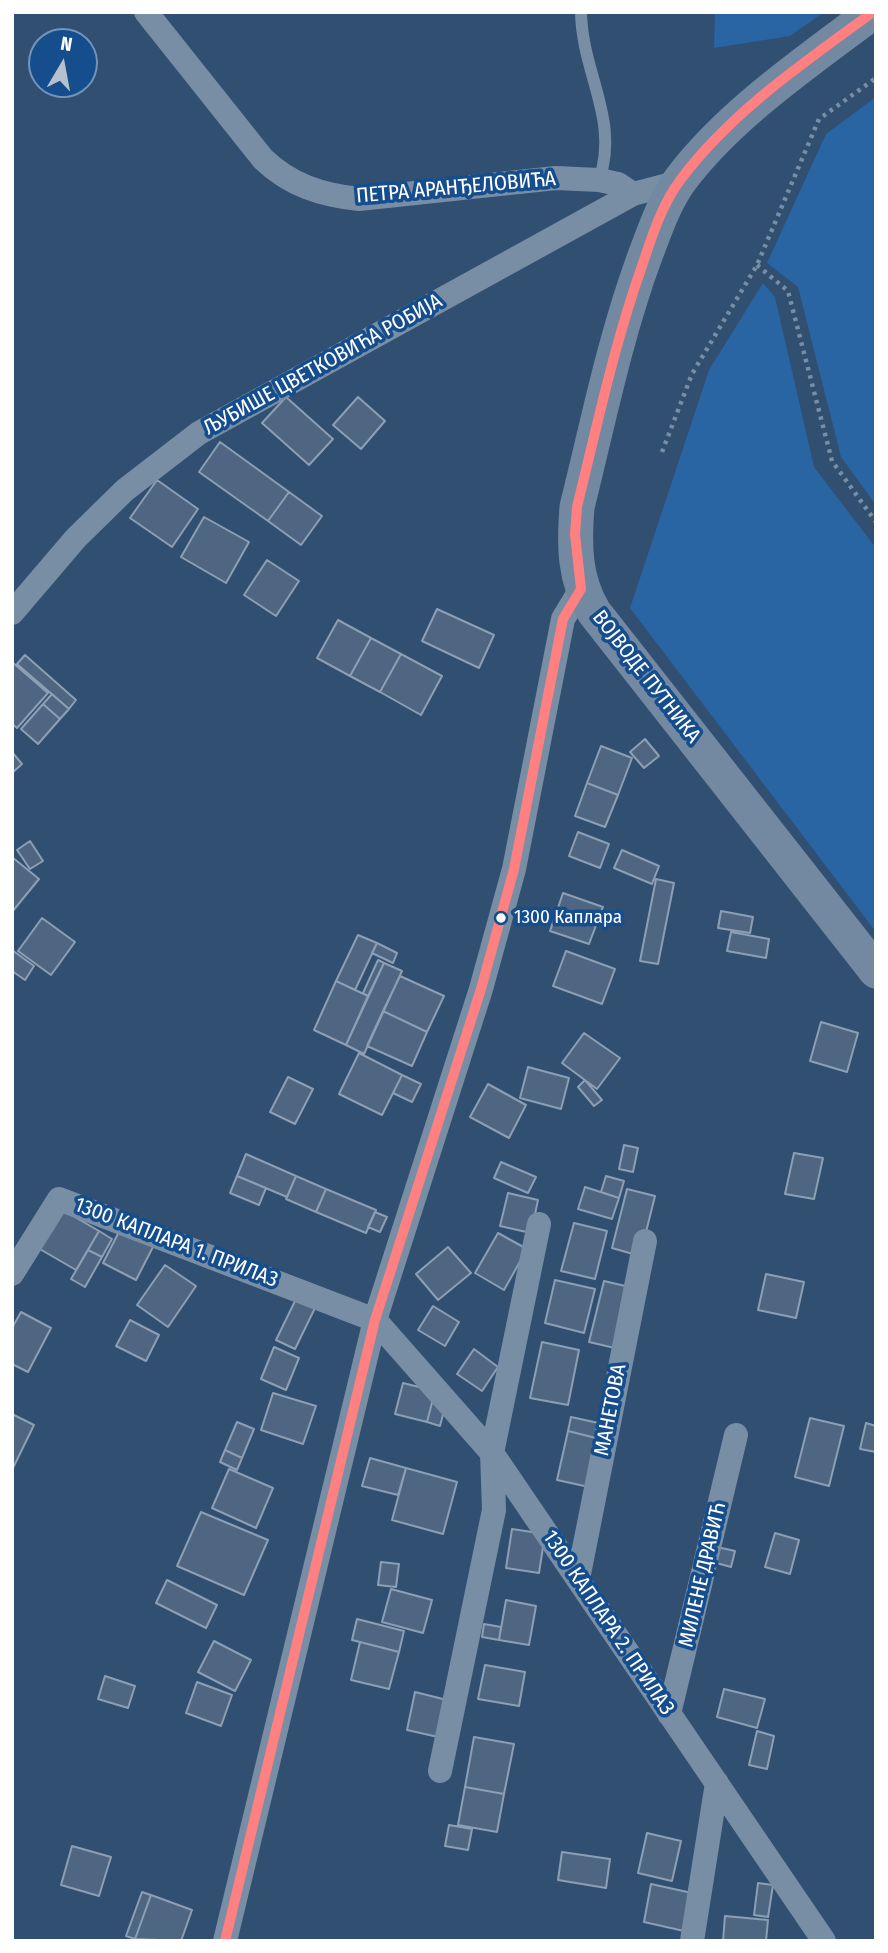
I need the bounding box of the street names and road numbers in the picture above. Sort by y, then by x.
street label: ПЕТРА АРАНЂЕЛОВИЋА [355,167,557,209]
street label: ЉУБИШЕ ЦВЕТКОВИЋА РОБИЈА [199,289,447,441]
street label: ВОЈВОДЕ ПУТНИКА [586,606,706,748]
street label: 1300 КАПЛАРА 1. ПРИЛАЗ [71,1193,281,1293]
street label: МАНЕТОВА [590,1362,632,1458]
street label: МИЛЕНЕ ДРАВИЋ [674,1500,732,1650]
street label: 1300 КАПЛАРА 2. ПРИЛАЗ [537,1526,679,1720]

